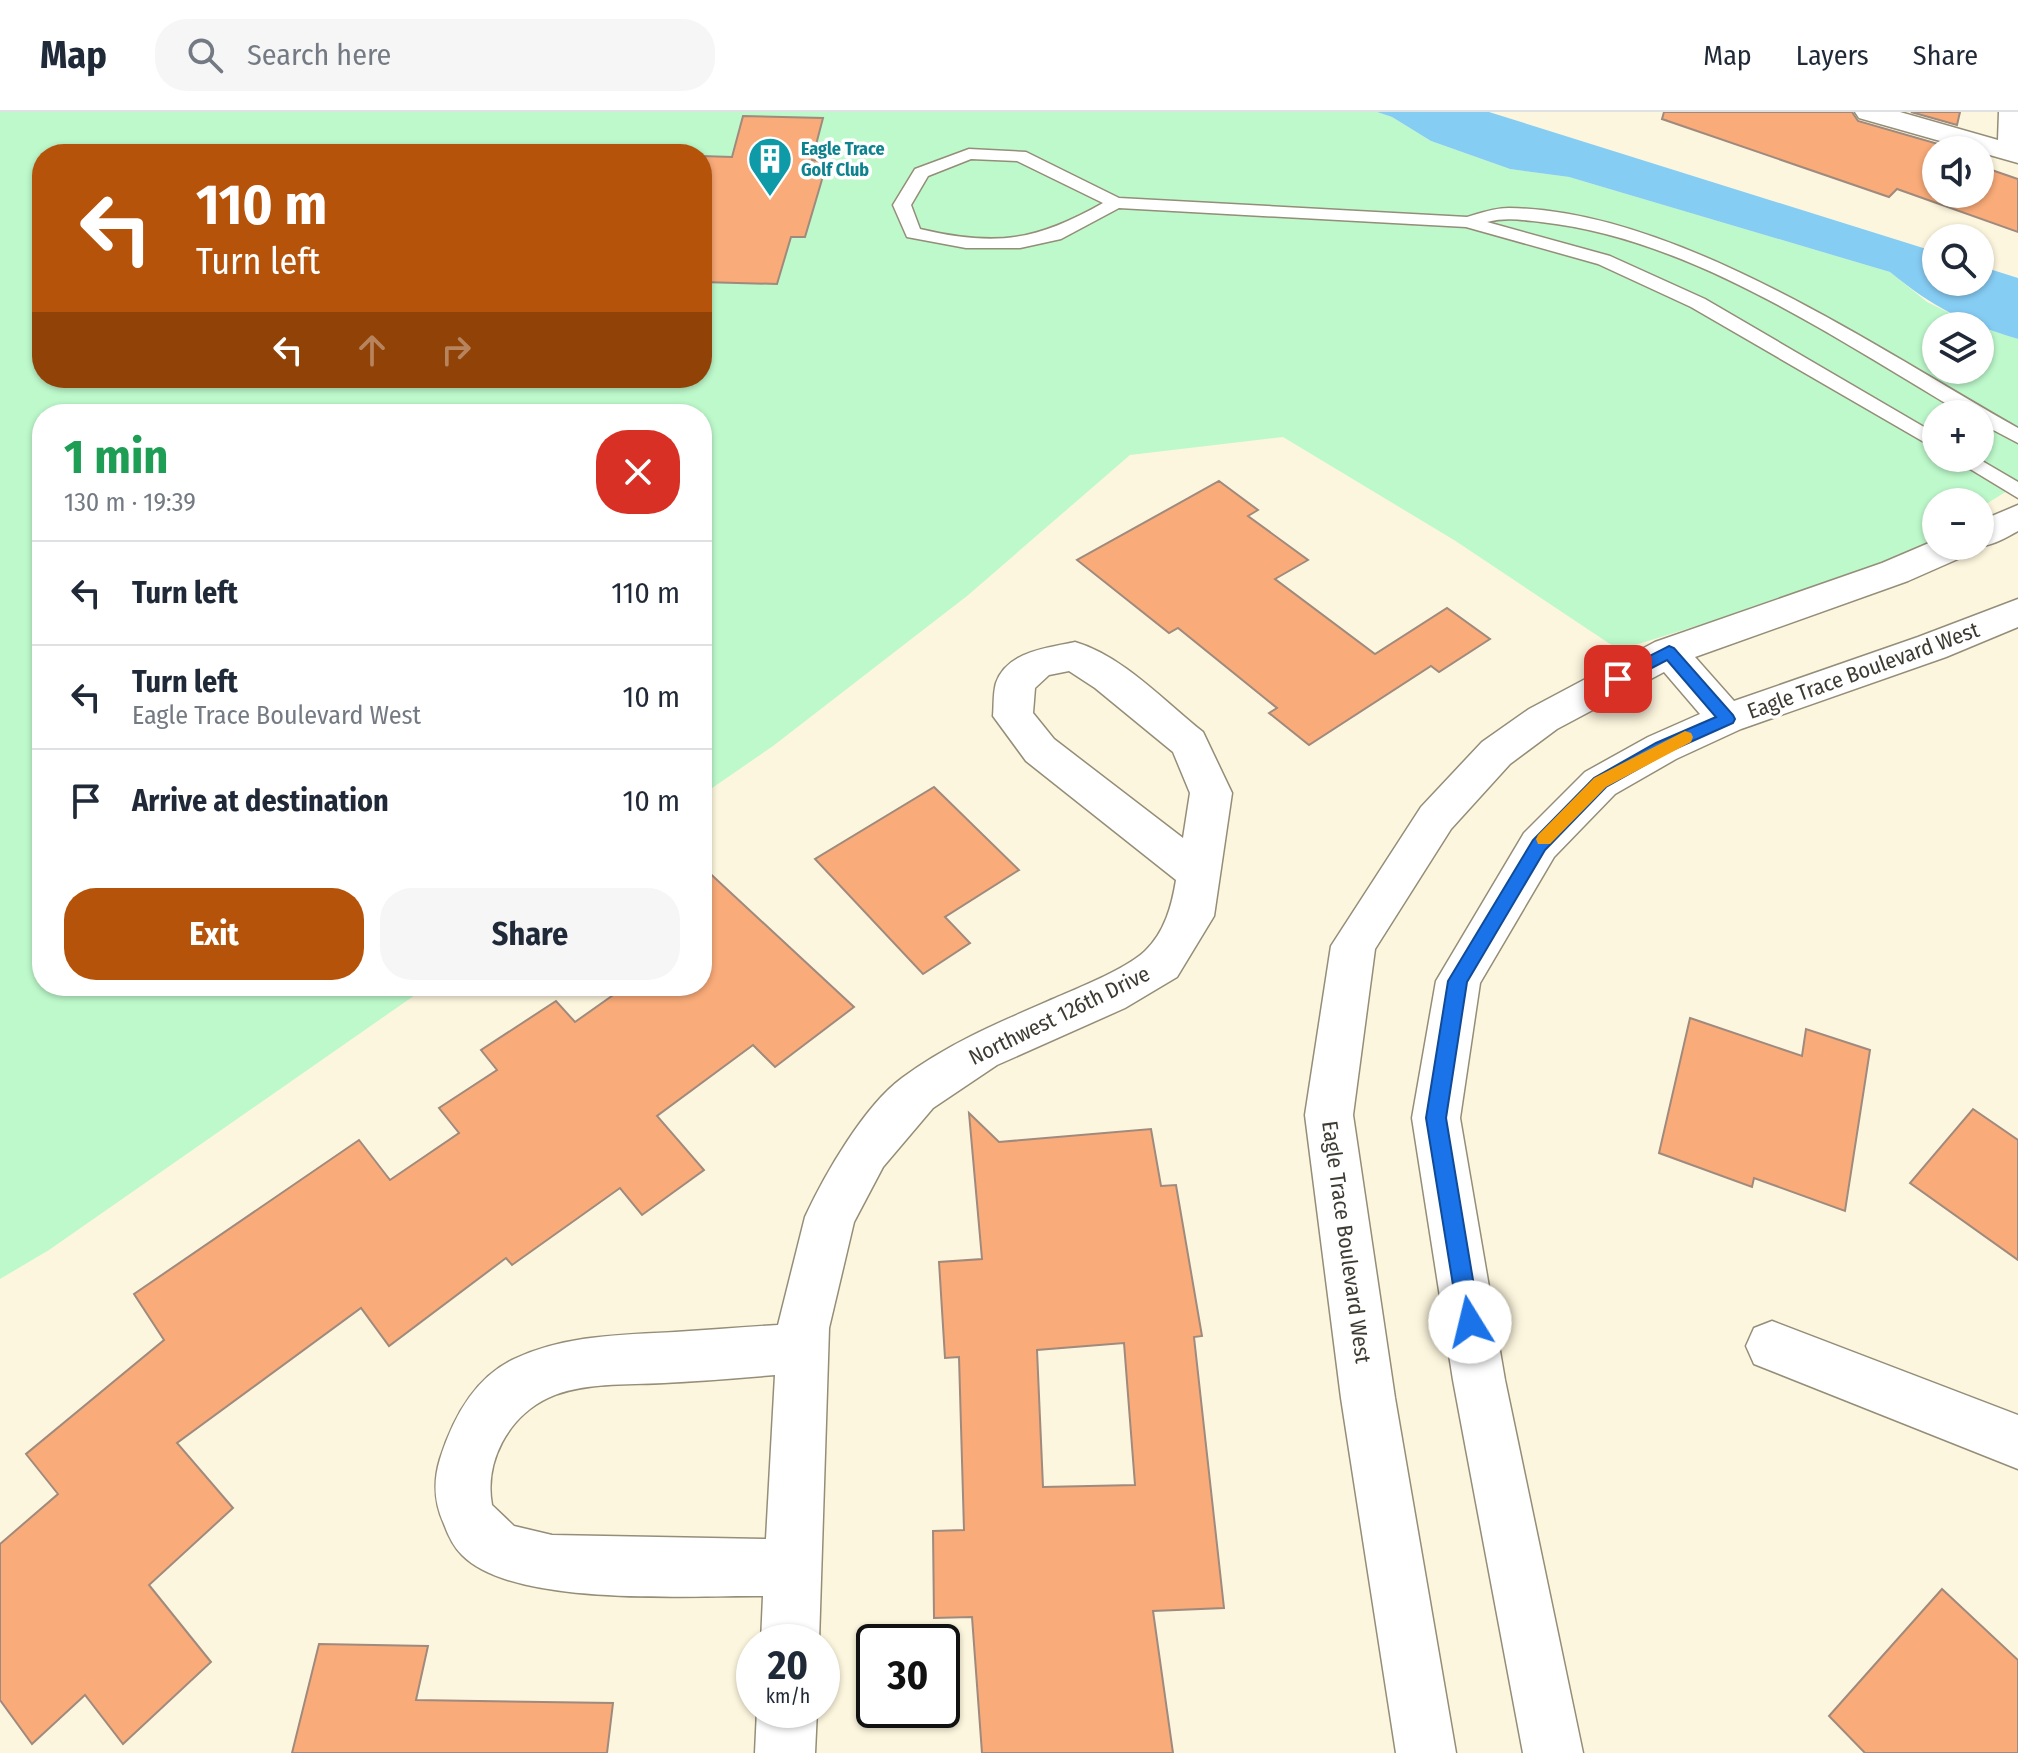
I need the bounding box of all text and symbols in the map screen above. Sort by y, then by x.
search box [155,19,715,91]
text: Map [40,32,107,78]
icon: search [183,33,227,77]
text: Search here [247,37,391,73]
text: Map [1703,39,1752,72]
text: Layers [1796,39,1869,72]
text: Share [1913,39,1978,72]
building icon: Eagle Trace Golf Club [746,135,794,198]
map controls [1922,136,1994,560]
button: sound [1922,136,1994,208]
place label: Eagle Trace Golf Club [801,138,885,181]
text: 110 m [196,172,327,239]
icon: left [64,176,168,280]
button: search [1922,224,1994,296]
text: Turn left [196,240,320,284]
button: layers [1922,312,1994,384]
icon: left [266,328,310,372]
icon: ahead [350,328,394,372]
icon: right [434,328,478,372]
button: + [1922,400,1994,472]
text: 1 min [64,428,169,486]
button: close [596,430,680,514]
text: 130 m · 19:39 [64,487,196,518]
button: − [1922,488,1994,560]
icon: left [64,571,108,615]
text: Turn left [132,575,238,611]
text: 110 m [611,575,680,611]
street label: Eagle Trace Boulevard West [1744,616,1983,725]
pin [1584,645,1652,713]
icon: arrive [1596,657,1640,701]
text: Turn left [132,664,238,700]
icon: left [64,675,108,719]
text: 10 m [623,679,680,715]
text: Eagle Trace Boulevard West [132,700,421,731]
icon: arrive [64,779,108,823]
text: Arrive at destination [132,783,389,819]
text: 10 m [623,783,680,819]
button: Exit [64,888,364,980]
button: Share [380,888,680,980]
street label: Northwest 126th Drive [964,960,1154,1071]
street label: Eagle Trace Boulevard West [1316,1119,1377,1366]
position arrow [1428,1280,1512,1364]
speed limit sign: 30 [856,1624,960,1728]
text: 20 [768,1642,808,1690]
text: km/h [766,1684,810,1708]

